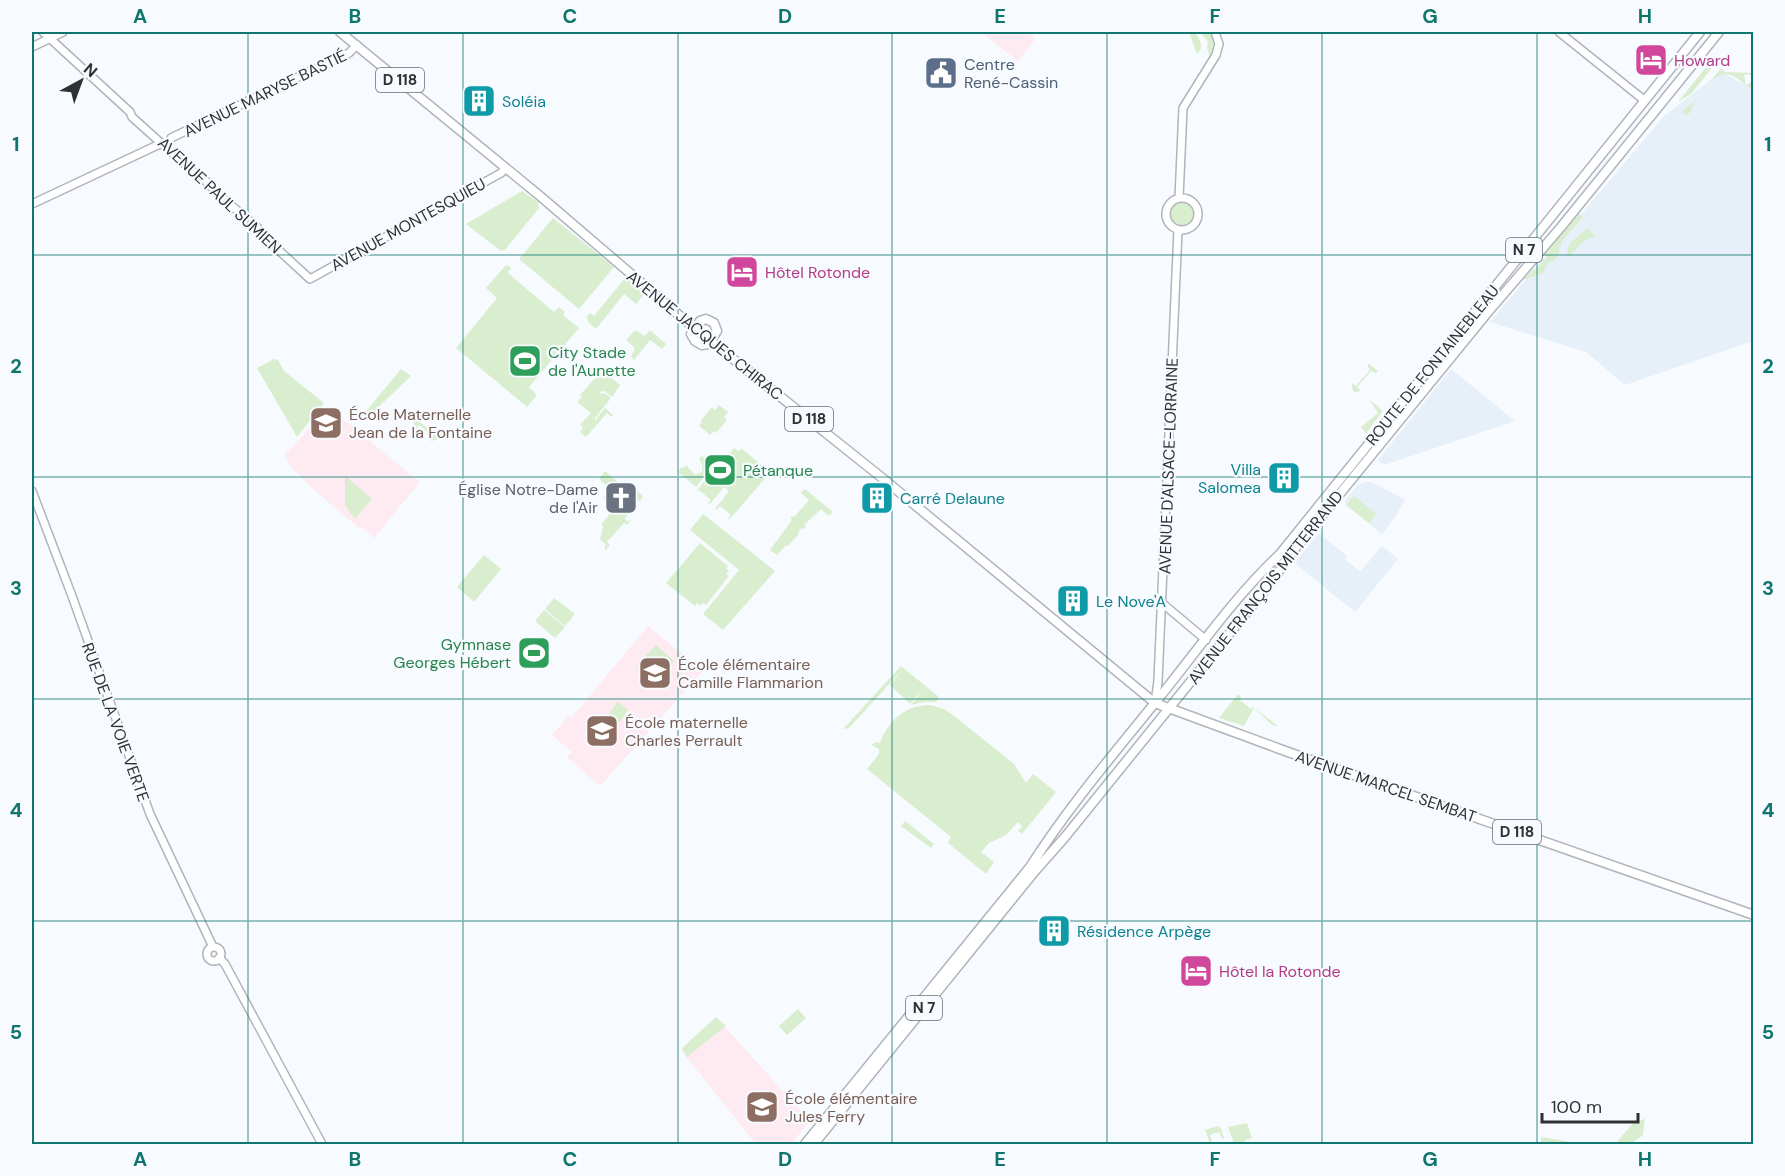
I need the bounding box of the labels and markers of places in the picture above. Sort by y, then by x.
hotel icon: Howard [1633,42,1669,78]
place label: Howard [1674,50,1730,71]
place label: Centre René-Cassin [964,54,1058,93]
public building icon: Centre René-Cassin [923,55,959,91]
building icon: Soléia [461,83,497,119]
place label: Soléia [502,91,546,112]
hotel icon: Hôtel Rotonde [724,254,760,290]
place label: Hôtel Rotonde [765,262,870,283]
place label: City Stade de l'Aunette [548,342,636,381]
sports icon: City Stade de l'Aunette [507,343,543,379]
place label: École Maternelle Jean de la Fontaine [349,404,492,443]
school or university icon: École Maternelle Jean de la Fontaine [308,405,344,441]
sports icon: Pétanque [702,452,738,488]
place label: Villa Salomea [1198,459,1261,498]
place label: Pétanque [743,460,813,481]
building icon: Villa Salomea [1266,460,1302,496]
place label: Église Notre-Dame de l'Air [458,479,598,518]
church icon: Église Notre-Dame de l'Air [603,480,639,516]
building icon: Carré Delaune [859,480,895,516]
place label: Carré Delaune [900,488,1005,509]
building icon: Le Nove'A [1055,583,1091,619]
place label: Le Nove'A [1096,591,1167,612]
place label: Gymnase Georges Hébert [393,634,511,673]
sports icon: Gymnase Georges Hébert [516,635,552,671]
place label: École élémentaire Camille Flammarion [678,654,823,693]
school or university icon: École élémentaire Camille Flammarion [637,655,673,691]
place label: École maternelle Charles Perrault [625,712,748,751]
school or university icon: École maternelle Charles Perrault [584,713,620,749]
building icon: Résidence Arpège [1036,913,1072,949]
place label: Résidence Arpège [1077,921,1211,942]
hotel icon: Hôtel la Rotonde [1178,953,1214,989]
place label: Hôtel la Rotonde [1219,961,1341,982]
place label: École élémentaire Jules Ferry [785,1088,917,1127]
school or university icon: École élémentaire Jules Ferry [744,1089,780,1125]

